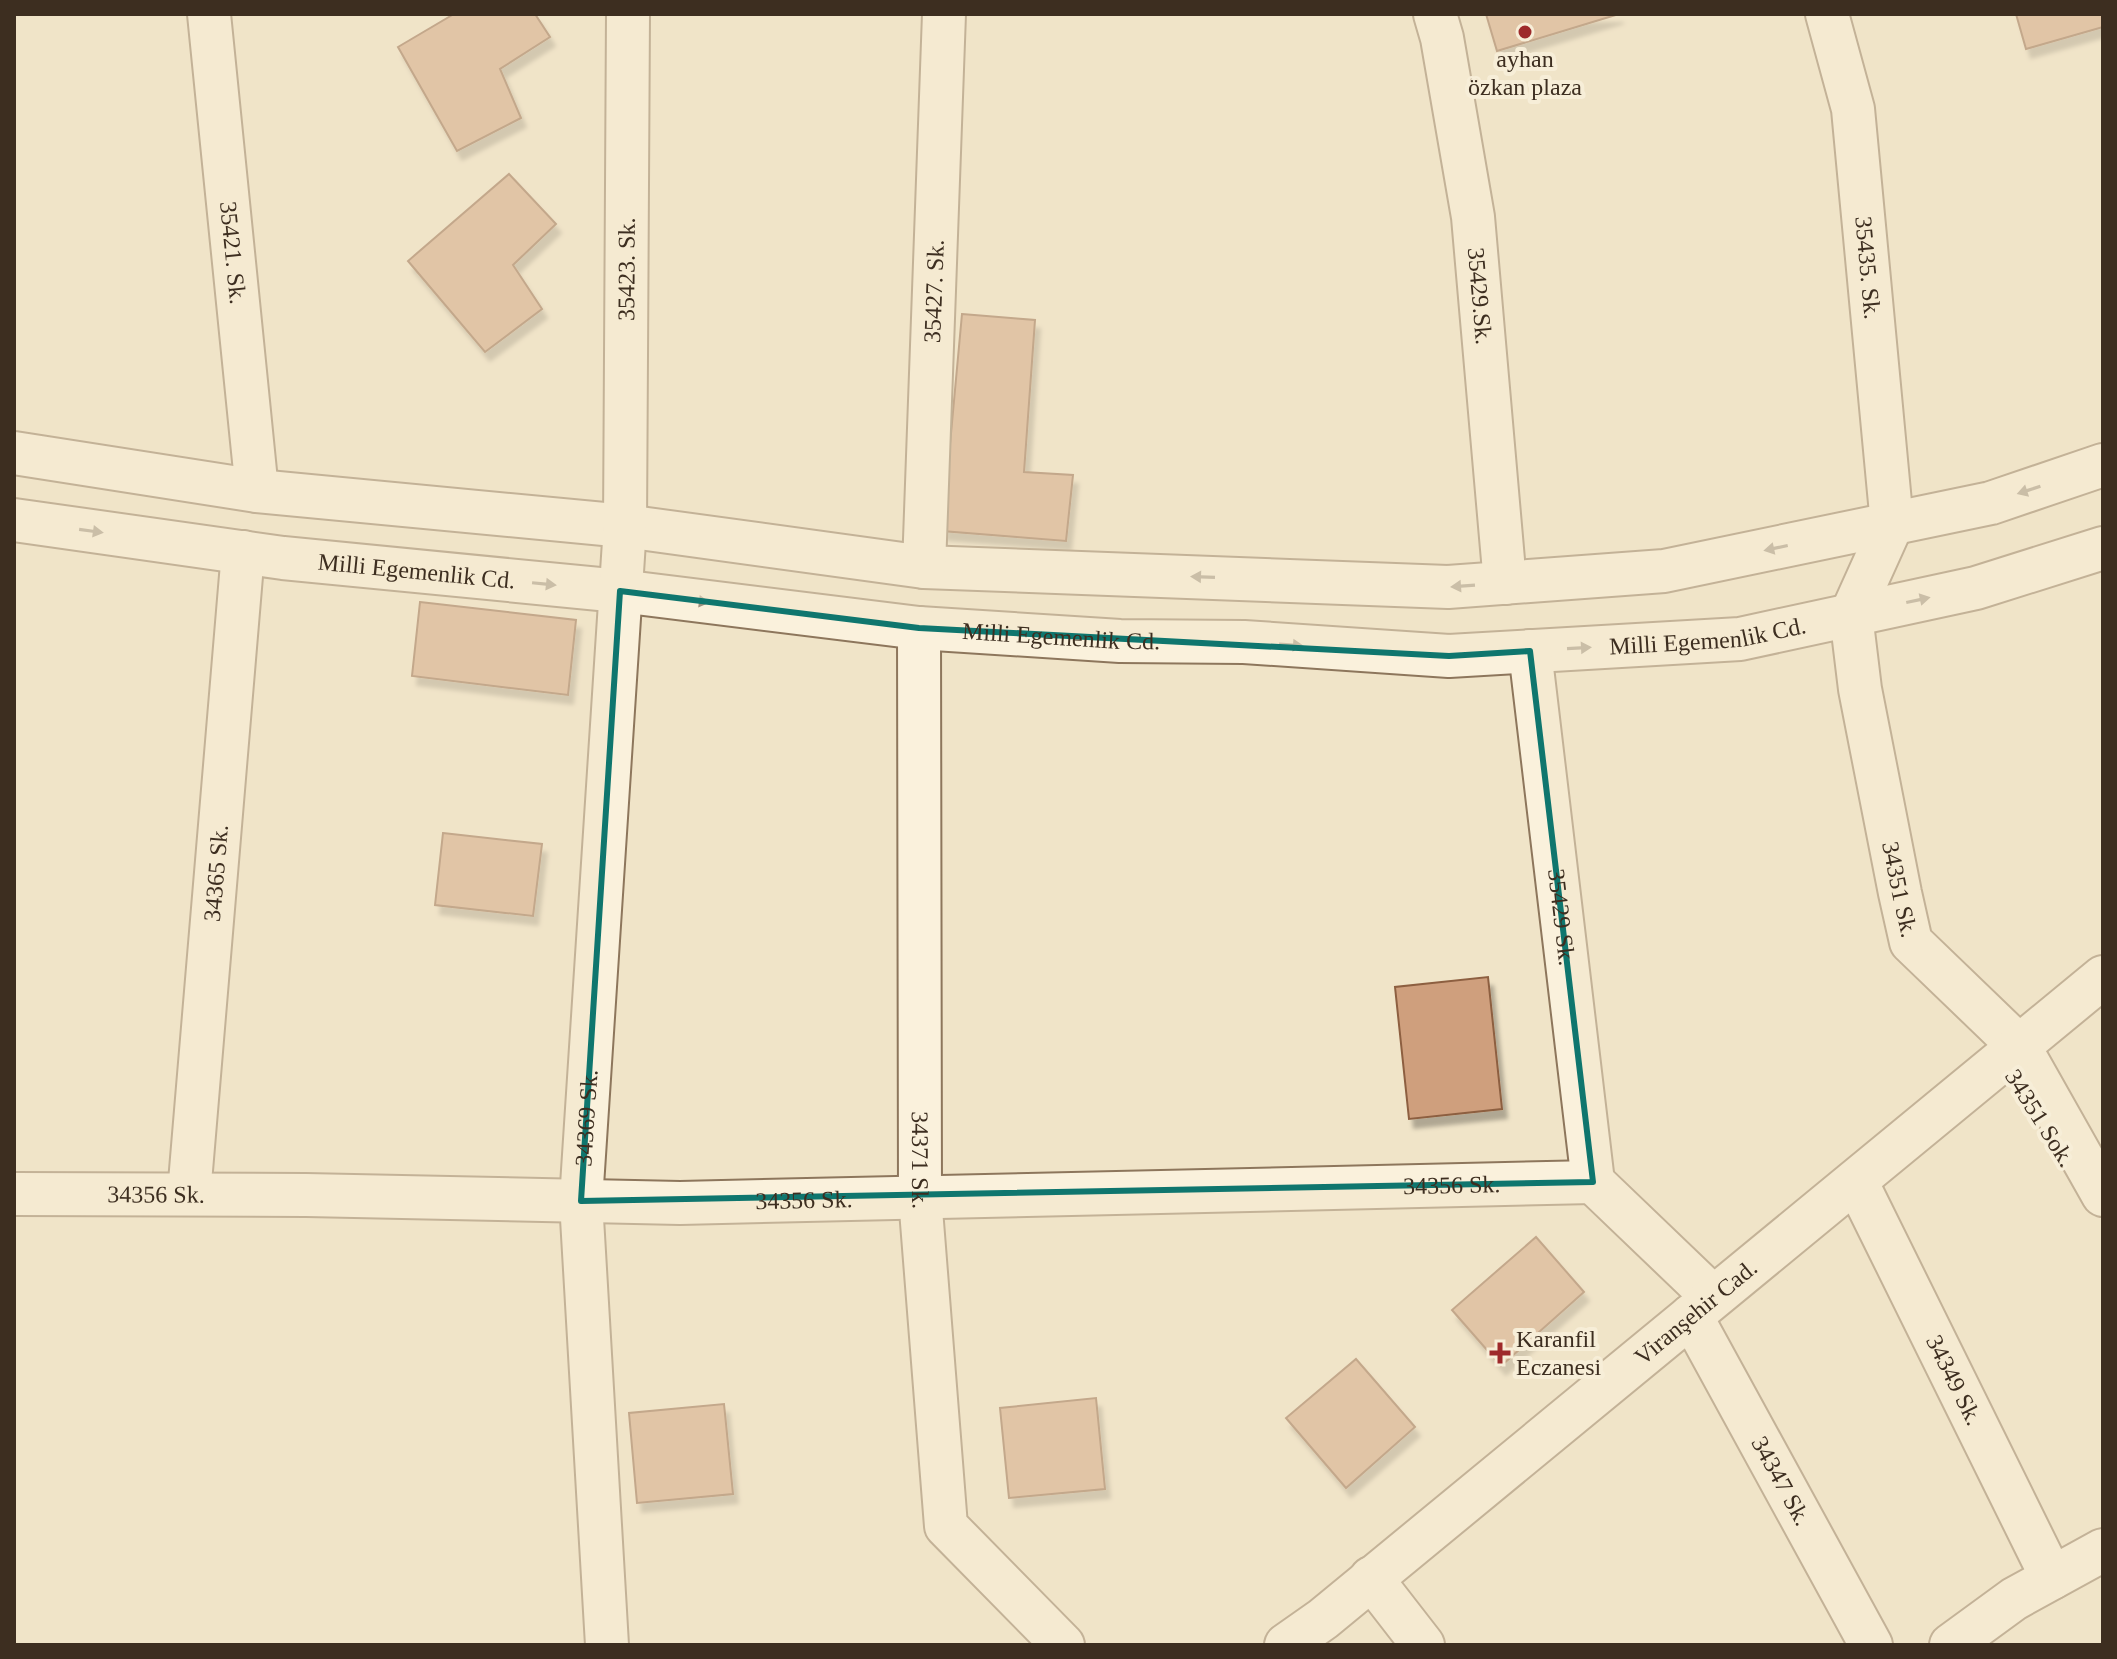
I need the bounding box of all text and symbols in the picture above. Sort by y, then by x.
marker: ayhan özkan plaza [1516,23,1534,41]
place label: ayhan özkan plaza [1468,46,1582,100]
street label: 35421. Sk. [215,200,251,306]
street label: 35435. Sk. [1850,215,1886,320]
street label: 35423. Sk. [613,217,640,321]
street label: 35427. Sk. [919,239,949,343]
street label: 35429.Sk. [1463,246,1497,346]
one-way arrow [2017,485,2041,497]
one-way arrow [79,525,104,538]
one-way arrow [1763,542,1788,555]
street label: Milli Egemenlik Cd. [317,549,517,594]
one-way arrow [1190,571,1215,584]
one-way arrow [532,578,557,591]
one-way arrow [1450,580,1475,593]
one-way arrow [1906,593,1931,606]
one-way arrow [685,595,710,608]
street label: Milli Egemenlik Cd. [1608,612,1808,660]
street label: Milli Egemenlik Cd. [961,618,1160,654]
one-way arrow [1279,639,1304,652]
one-way arrow [1566,641,1591,654]
street label: 34365 Sk. [199,824,233,923]
street label: 34351 Sk. [1877,839,1923,940]
street label: 35429 Sk. [1543,867,1580,967]
street label: 34351 Sok. [2000,1065,2080,1171]
street label: 34369 Sk. [570,1069,603,1167]
street label: 34371 Sk. [907,1111,934,1210]
street label: 34356 Sk. [1403,1171,1501,1199]
street label: 34356 Sk. [107,1181,205,1208]
street label: 34356 Sk. [755,1186,853,1214]
street label: Viranşehir Cad. [1629,1254,1762,1370]
place label: Karanfil Eczanesi [1516,1326,1602,1380]
street label: 34349 Sk. [1921,1331,1987,1429]
marker: Karanfil Eczanesi [1491,1344,1509,1362]
street label: 34347 Sk. [1746,1432,1816,1530]

